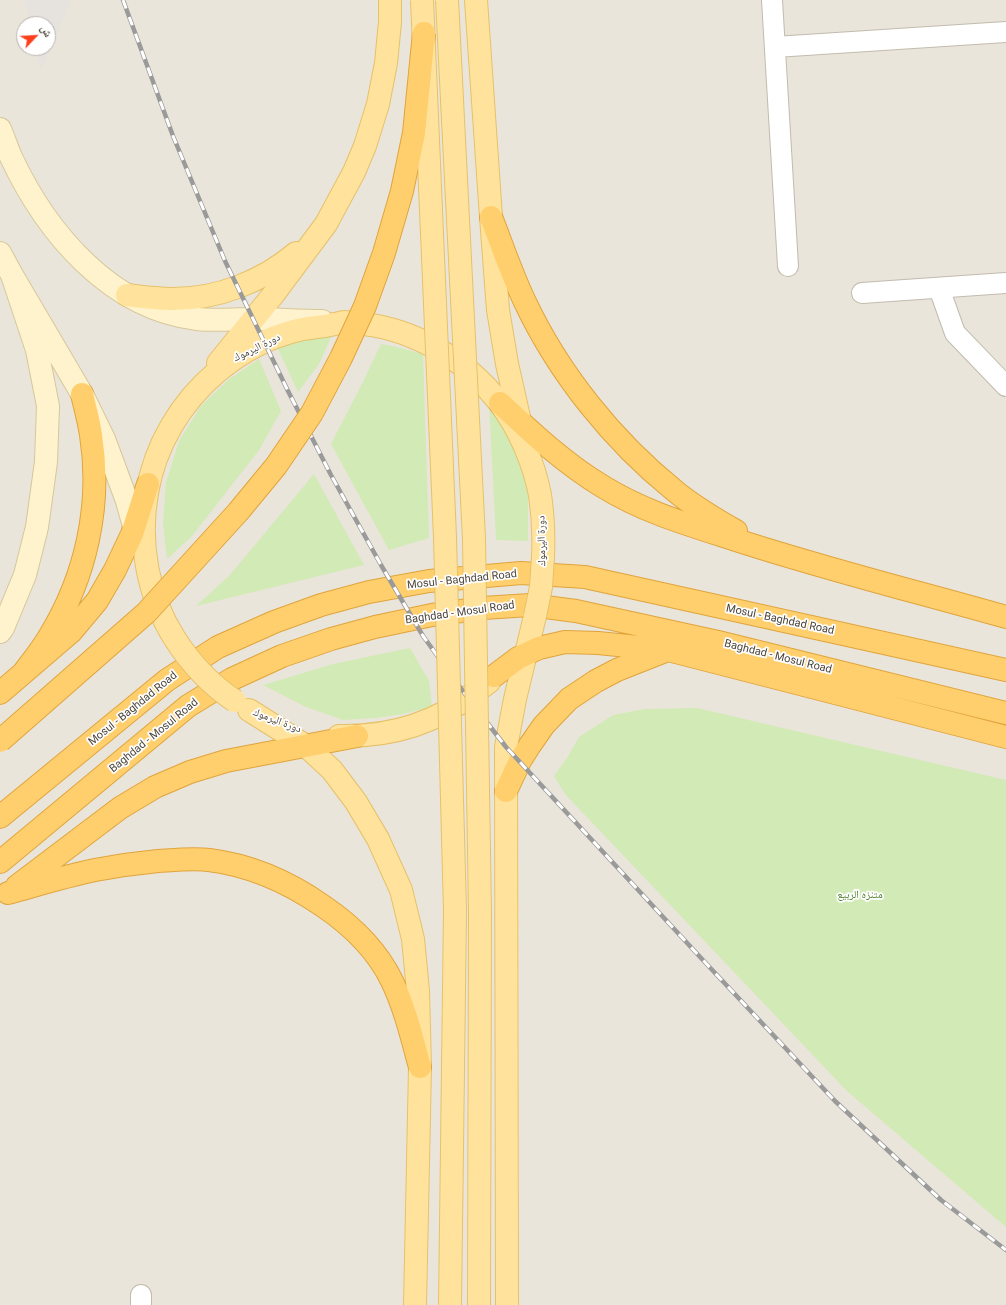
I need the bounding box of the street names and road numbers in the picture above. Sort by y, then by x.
street label: دورة اليرموك [231,331,283,365]
street label: دورة اليرموك [535,515,549,567]
street label: Mosul - Baghdad Road [407,568,517,592]
street label: Baghdad - Mosul Road [405,599,515,627]
street label: Mosul - Baghdad Road [725,602,835,638]
street label: Baghdad - Mosul Road [723,637,833,677]
street label: Mosul - Baghdad Road [86,669,180,749]
street label: Baghdad - Mosul Road [107,696,201,776]
street label: دورة اليرموك [251,706,303,736]

